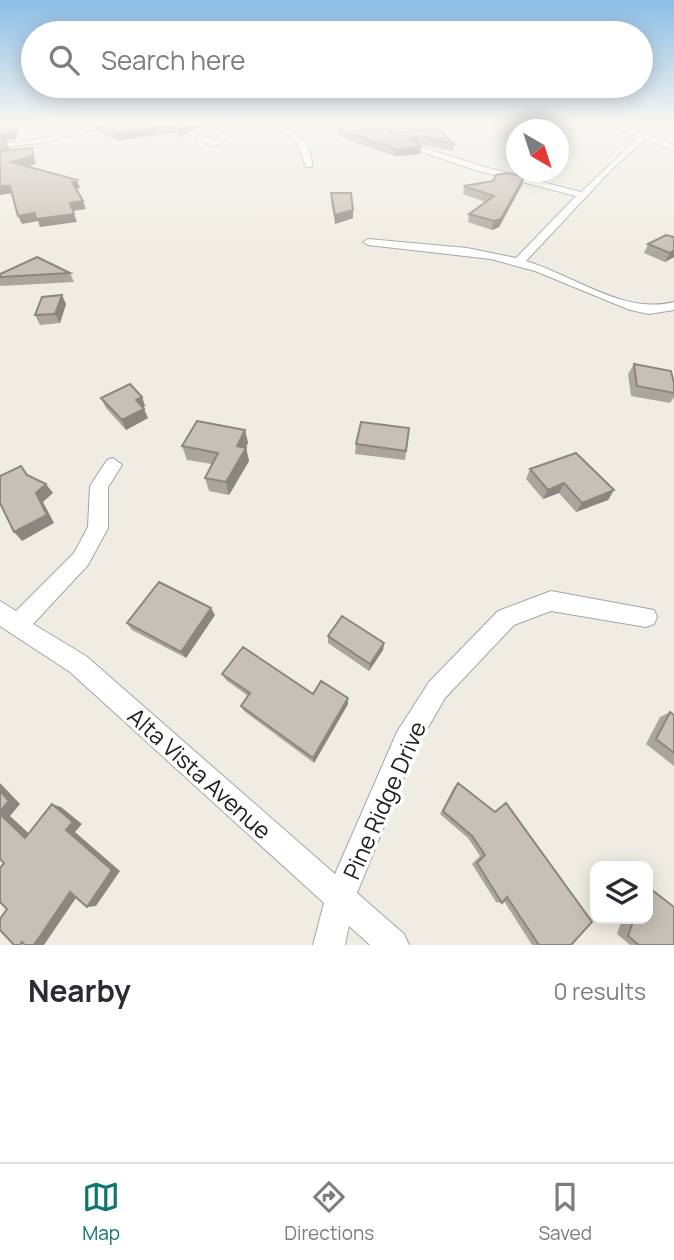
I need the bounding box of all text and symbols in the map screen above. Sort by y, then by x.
search box [21,21,653,98]
icon: search [45,41,83,79]
text: Search here [101,42,246,78]
north arrow [506,119,569,182]
street label: Alta Vista Avenue [121,700,279,846]
street label: Pine Ridge Drive [335,716,433,884]
map controls [590,861,653,924]
button: layers [590,861,653,924]
text: Nearby [28,970,131,1011]
text: 0 results [553,975,646,1007]
tab: Map [82,1178,120,1246]
tab: Directions [284,1178,374,1246]
tab: Saved [538,1178,592,1246]

